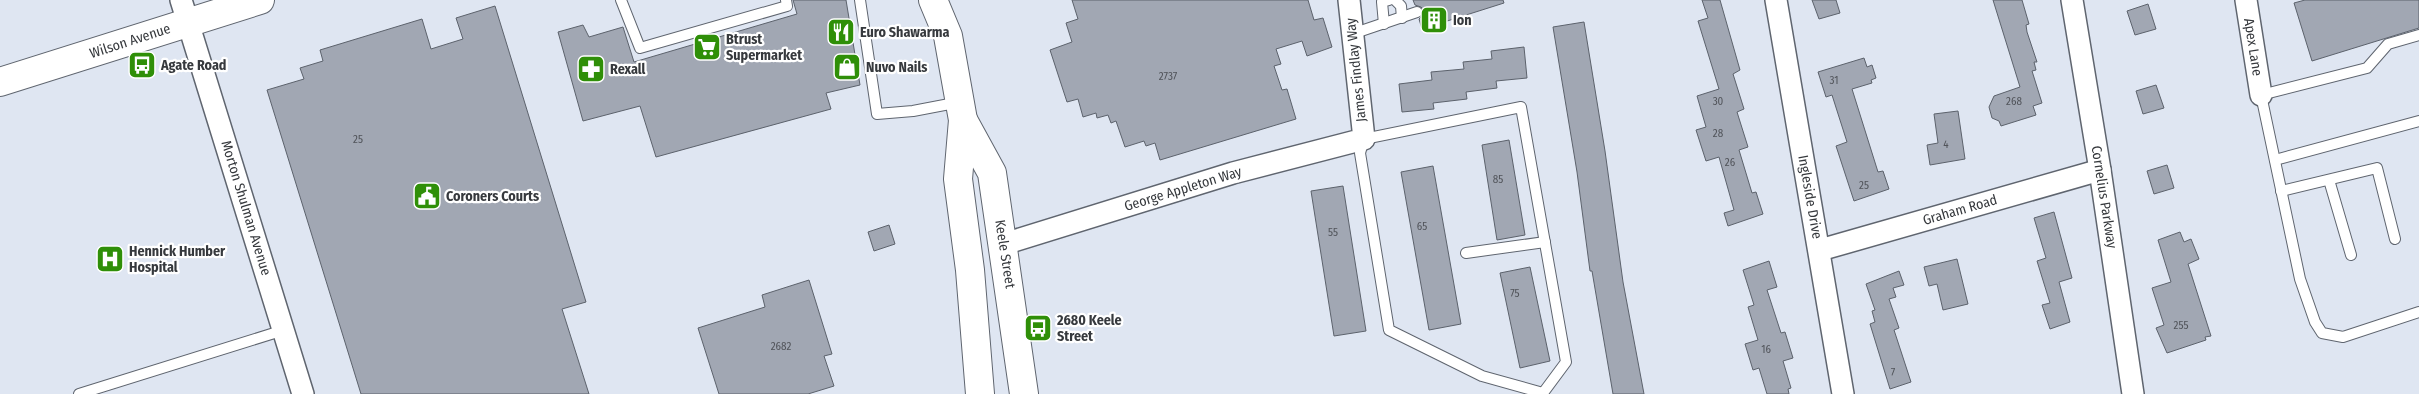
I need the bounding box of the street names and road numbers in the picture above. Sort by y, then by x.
street label: James Findlay Way [1342,16,1370,123]
street label: Apex Lane [2240,17,2266,77]
street label: Wilson Avenue [88,20,173,62]
street label: Morton Shulman Avenue [217,138,275,278]
street label: Cornelius Parkway [2087,144,2121,250]
street label: Ingleside Drive [1794,154,1826,240]
street label: George Appleton Way [1122,163,1244,215]
street label: Graham Road [1921,191,1999,229]
street label: Keele Street [991,218,1019,290]

